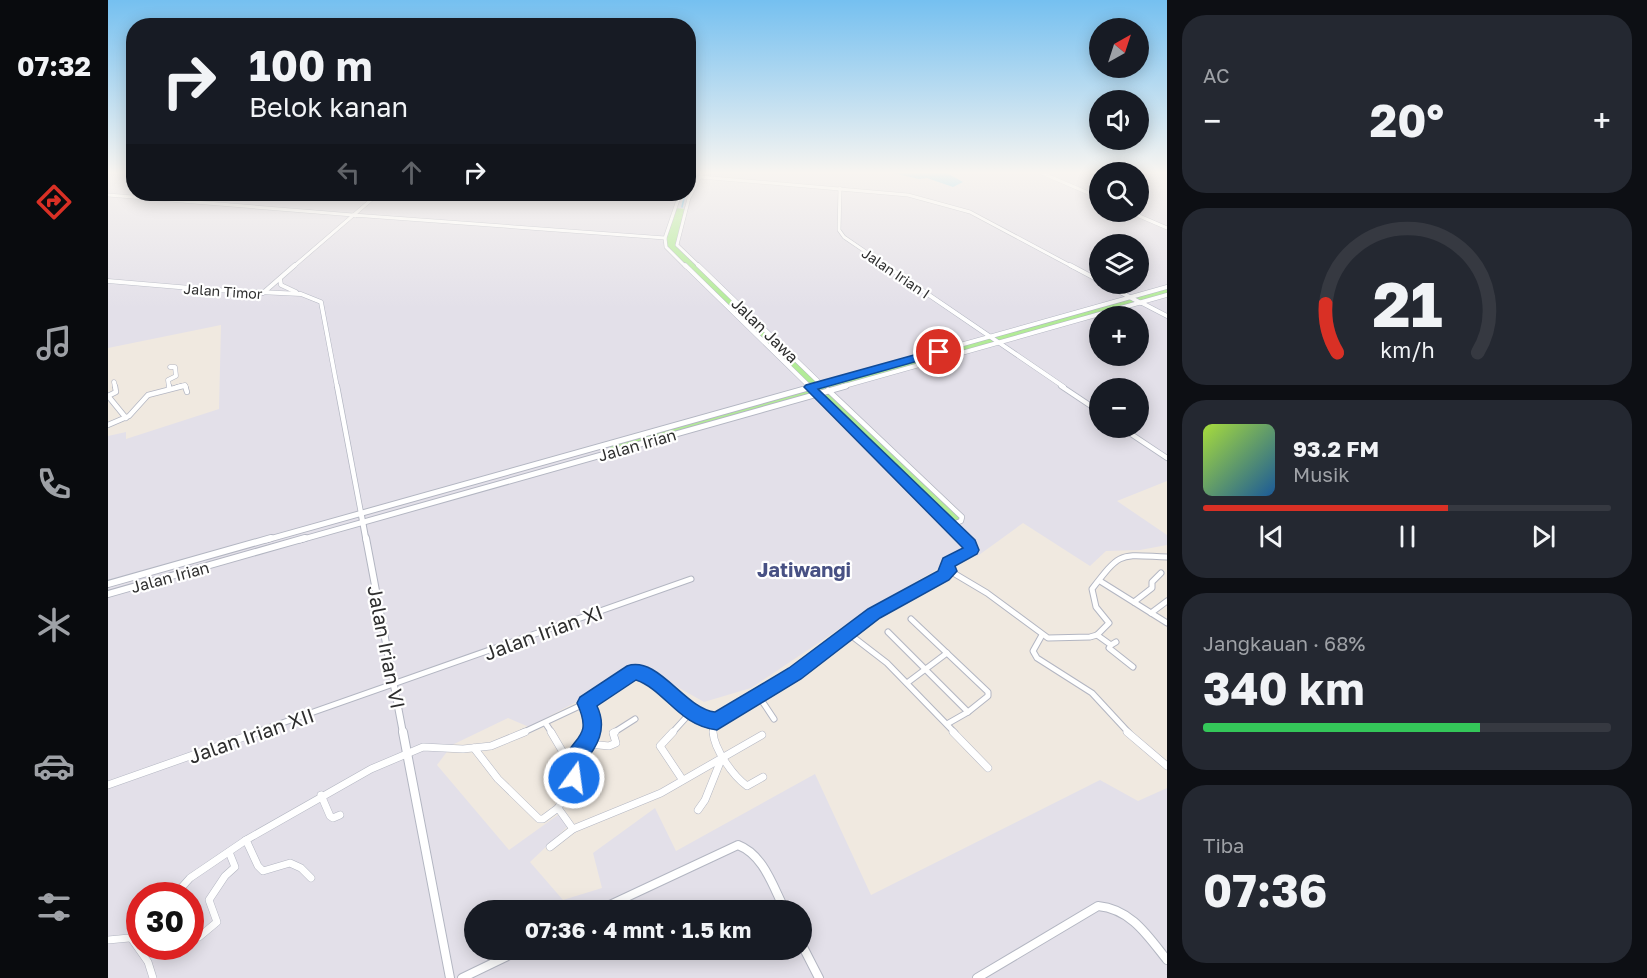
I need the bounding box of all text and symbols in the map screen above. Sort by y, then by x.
north arrow [1089,18,1149,78]
map controls [1089,18,1149,438]
text: 100 m [249,40,372,90]
icon: right [150,42,228,120]
text: 07:32 [17,50,91,82]
text: AC [1203,63,1230,87]
button: sound [1089,90,1149,150]
text: Belok kanan [249,91,408,123]
text: 20° [1370,93,1444,147]
text: − [1203,101,1221,140]
text: + [1593,101,1611,140]
icon: left [332,156,365,189]
icon: ahead [395,156,428,189]
icon: right [458,156,491,189]
button: search [1089,162,1149,222]
icon: directions [33,181,75,223]
button: layers [1089,234,1149,294]
street label: Jalan Irian I [859,244,933,302]
text: 21 [1372,267,1442,342]
street label: Jalan Timor [183,280,263,302]
street label: Jalan Jawa [727,293,803,367]
button: + [1089,306,1149,366]
icon: music [33,322,75,364]
pin [913,326,964,377]
icon: arrive [922,335,955,368]
text: km/h [1380,338,1434,364]
button: − [1089,378,1149,438]
street label: Jalan Irian [596,424,678,466]
text: 93.2 FM [1293,435,1379,462]
text: Musik [1293,462,1350,486]
icon: phone [33,463,75,505]
icon: previous [1255,520,1288,553]
icon: pause [1391,520,1424,553]
icon: next [1527,520,1560,553]
street label: Jalan Irian [129,557,211,597]
district label: Jatiwangi [757,557,851,581]
street label: Jalan Irian VI [363,583,411,711]
street label: Jalan Irian XI [480,599,606,665]
icon: climate [33,604,75,646]
text: Jangkauan · 68% [1203,631,1365,655]
text: 340 km [1203,661,1365,715]
street label: Jalan Irian XII [185,702,317,768]
icon: car [33,745,75,787]
position arrow [542,746,606,810]
text: Tiba [1203,833,1244,857]
text: 07:36 [1203,863,1327,917]
speed limit sign: 30 [126,882,204,960]
icon: filters [33,886,75,928]
text: 07:36 · 4 mnt · 1.5 km [525,916,751,943]

